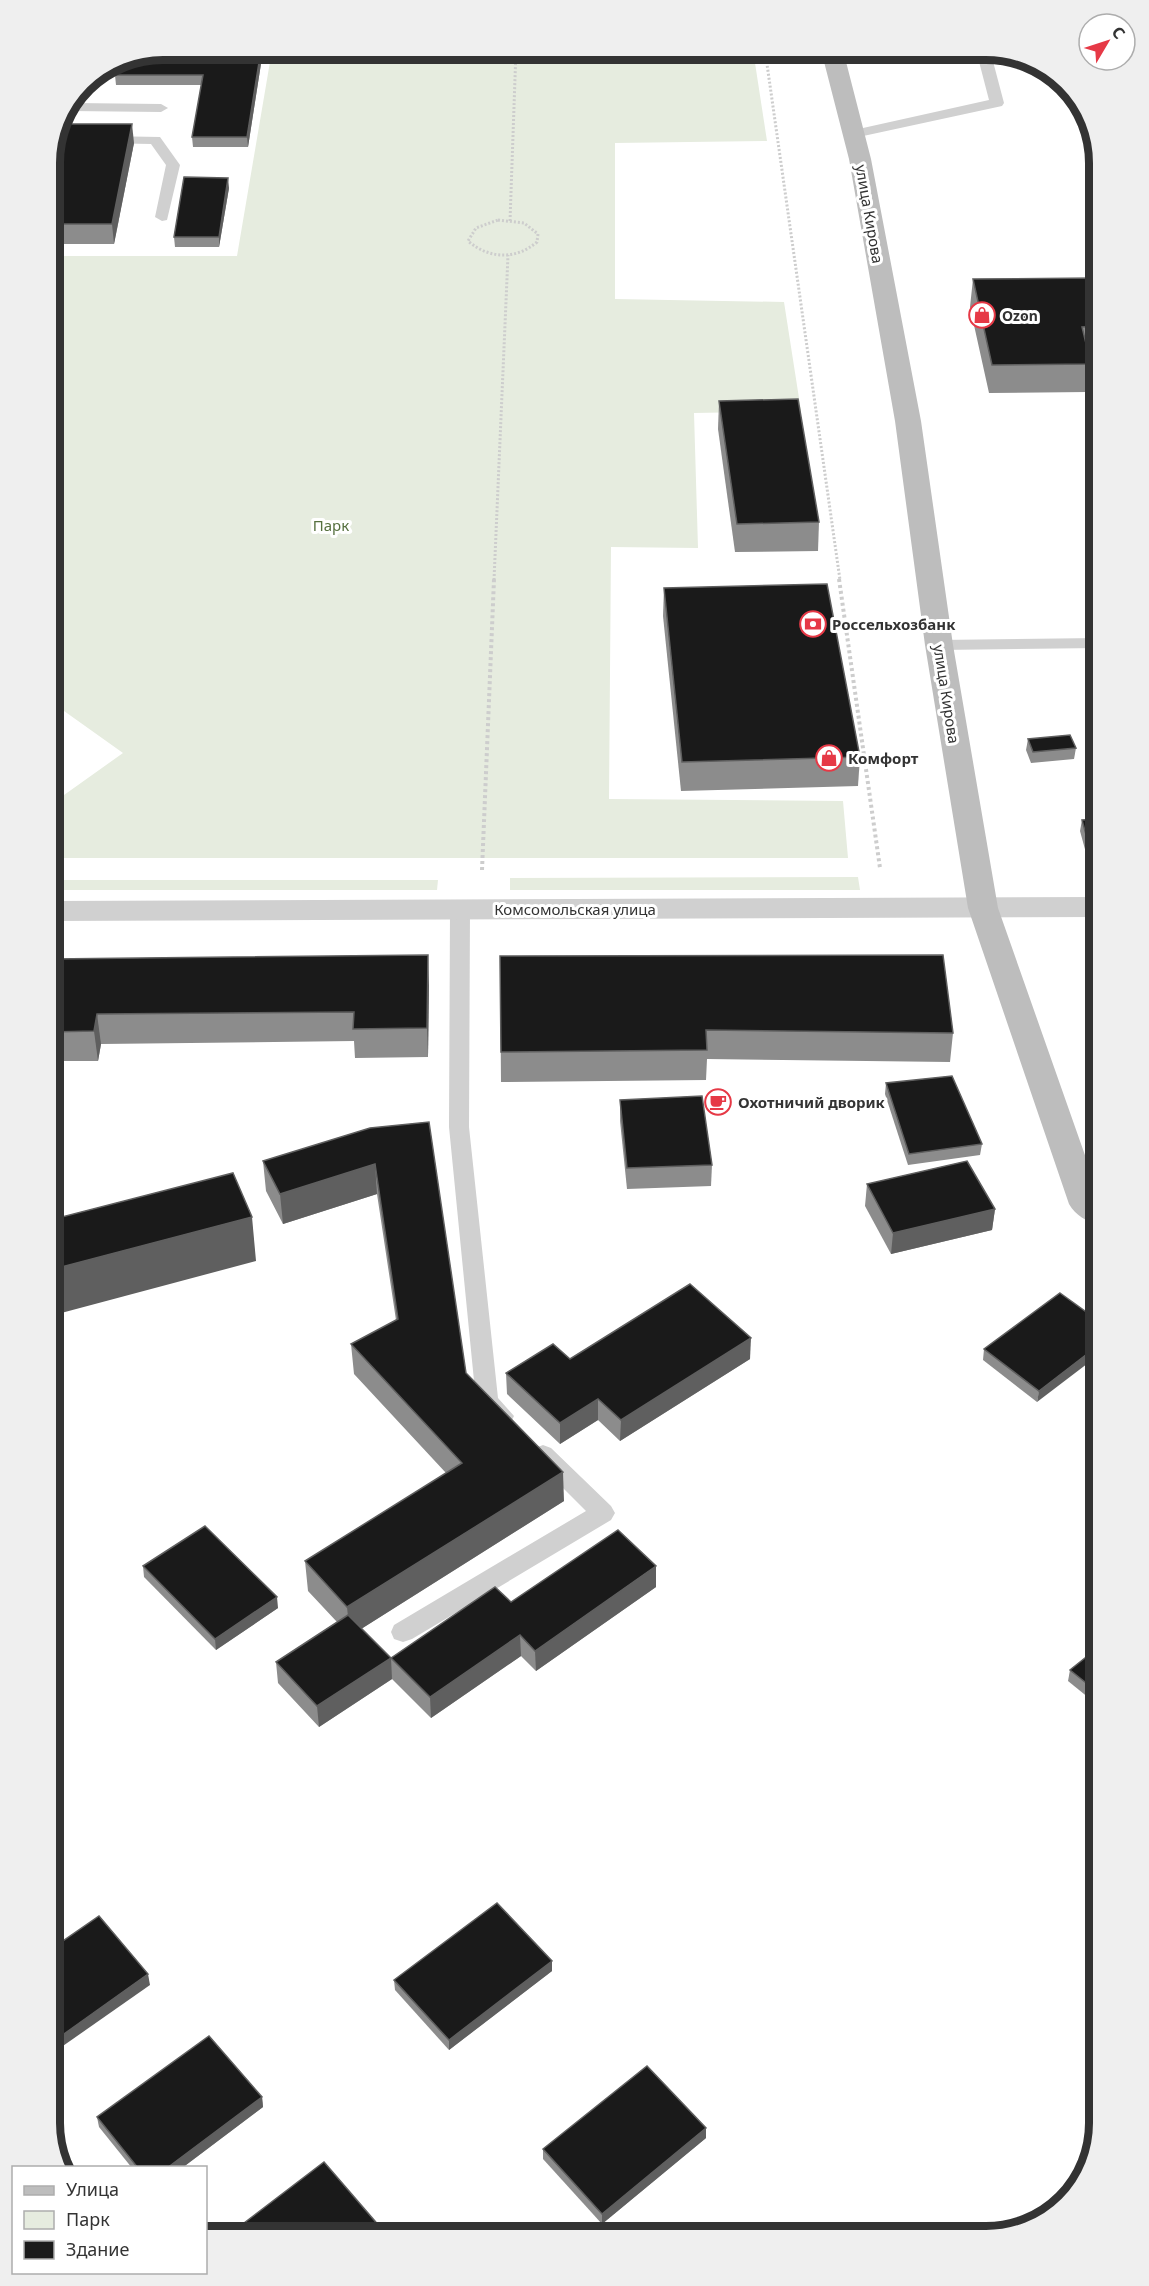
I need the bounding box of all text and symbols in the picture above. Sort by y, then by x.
north arrow [1077,12,1137,72]
text: С [1107,22,1130,43]
street label: улица Кирова [851,163,889,265]
shop icon: Ozon [967,300,997,330]
place label: Ozon [1002,306,1038,325]
park label: Парк [313,515,349,535]
bank icon: Россельхозбанк [798,609,828,639]
place label: Россельхозбанк [832,614,956,634]
street label: улица Кирова [929,643,965,745]
shop icon: Комфорт [814,743,844,773]
place label: Комфорт [848,748,919,768]
street label: Комсомольская улица [494,899,656,919]
cafe icon: Охотничий дворик [703,1087,733,1117]
place label: Охотничий дворик [738,1092,886,1112]
legend [12,2166,207,2274]
text: Улица [66,2177,119,2201]
text: Парк [66,2207,110,2231]
text: Здание [66,2237,130,2261]

